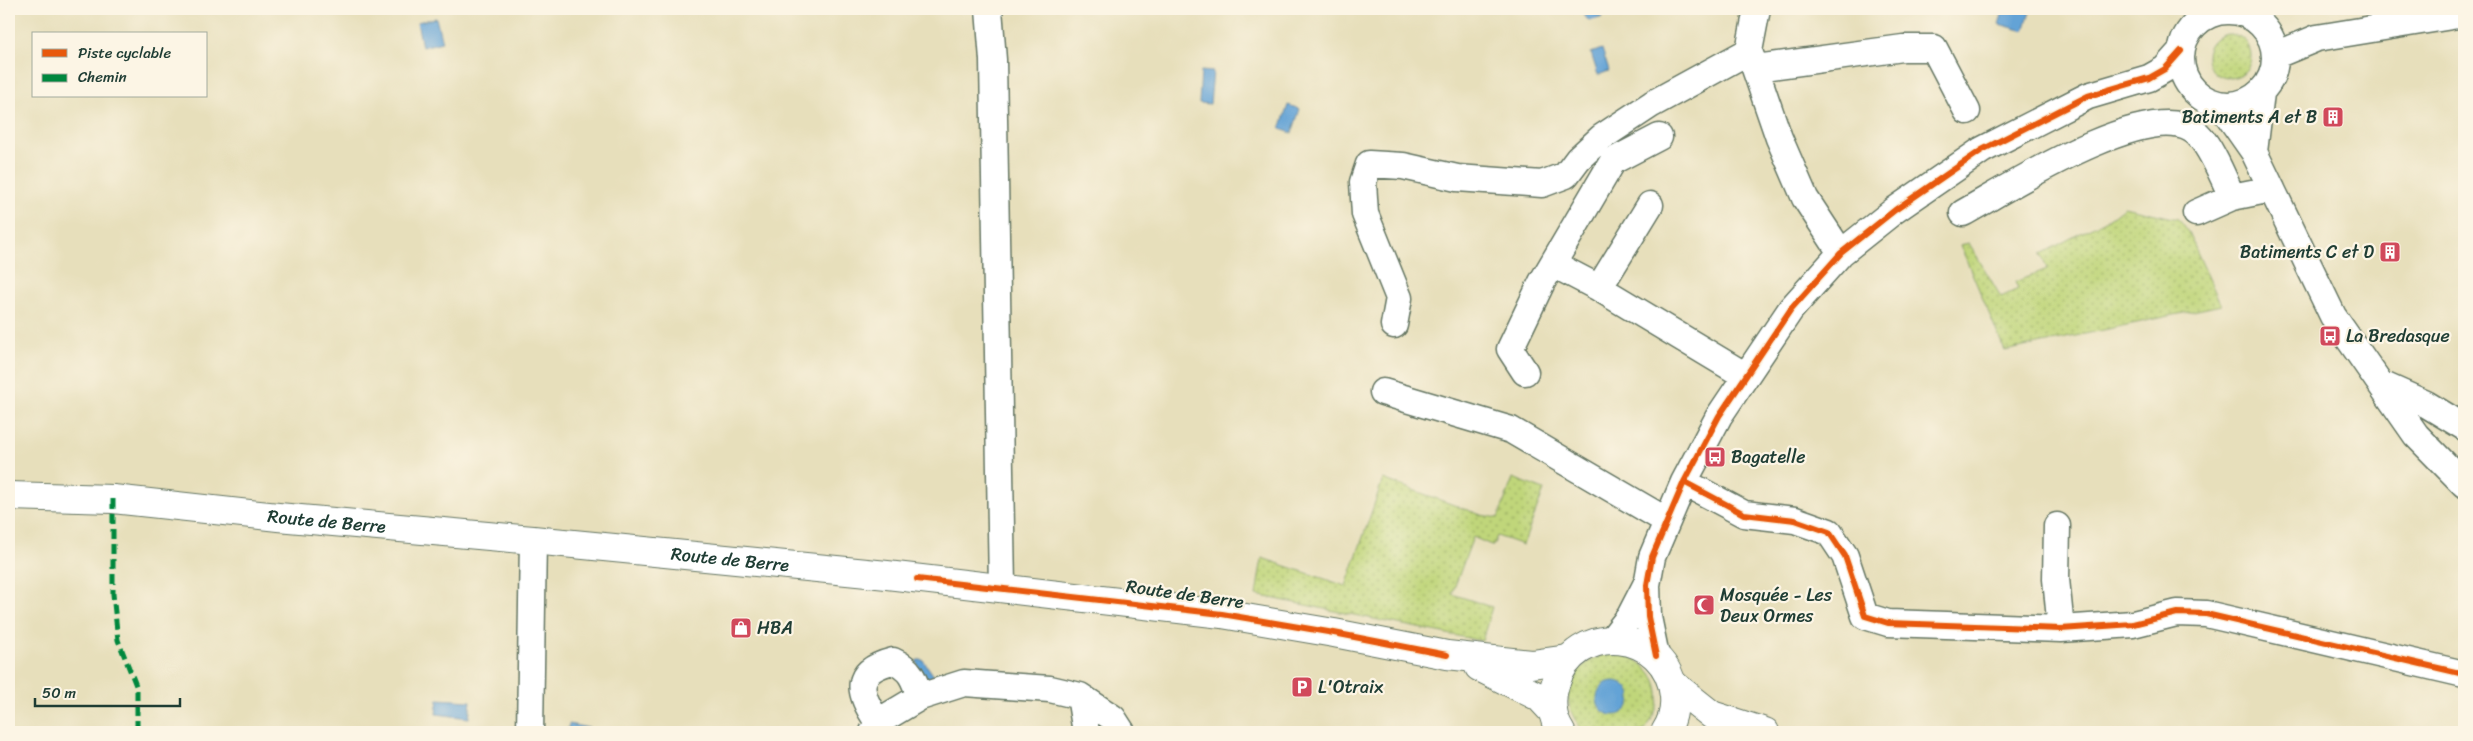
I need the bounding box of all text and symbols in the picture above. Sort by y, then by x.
legend [32,32,208,98]
text: Piste cyclable [78,40,171,66]
text: Chemin [78,64,127,90]
place label: Batiments A et B [2182,101,2317,133]
building icon: Batiments A et B [2321,105,2345,129]
place label: Batiments C et D [2240,236,2374,268]
building icon: Batiments C et D [2378,240,2402,264]
place label: La Bredasque [2346,320,2450,352]
bus stop icon: La Bredasque [2318,324,2342,348]
place label: Bagatelle [1731,441,1806,473]
bus stop icon: Bagatelle [1703,445,1727,469]
street label: Route de Berre [266,500,388,543]
street label: Route de Berre [669,538,791,581]
street label: Route de Berre [1124,570,1246,618]
place label: Mosquée - Les Deux Ormes [1720,579,1833,632]
mosque icon: Mosquée - Les Deux Ormes [1692,593,1716,617]
place label: HBA [757,612,793,644]
shop icon: HBA [729,616,753,640]
place label: L'Otraix [1318,671,1384,703]
parking icon: L'Otraix [1290,675,1314,699]
scale bar [35,676,180,708]
text: 50 m [42,680,77,706]

